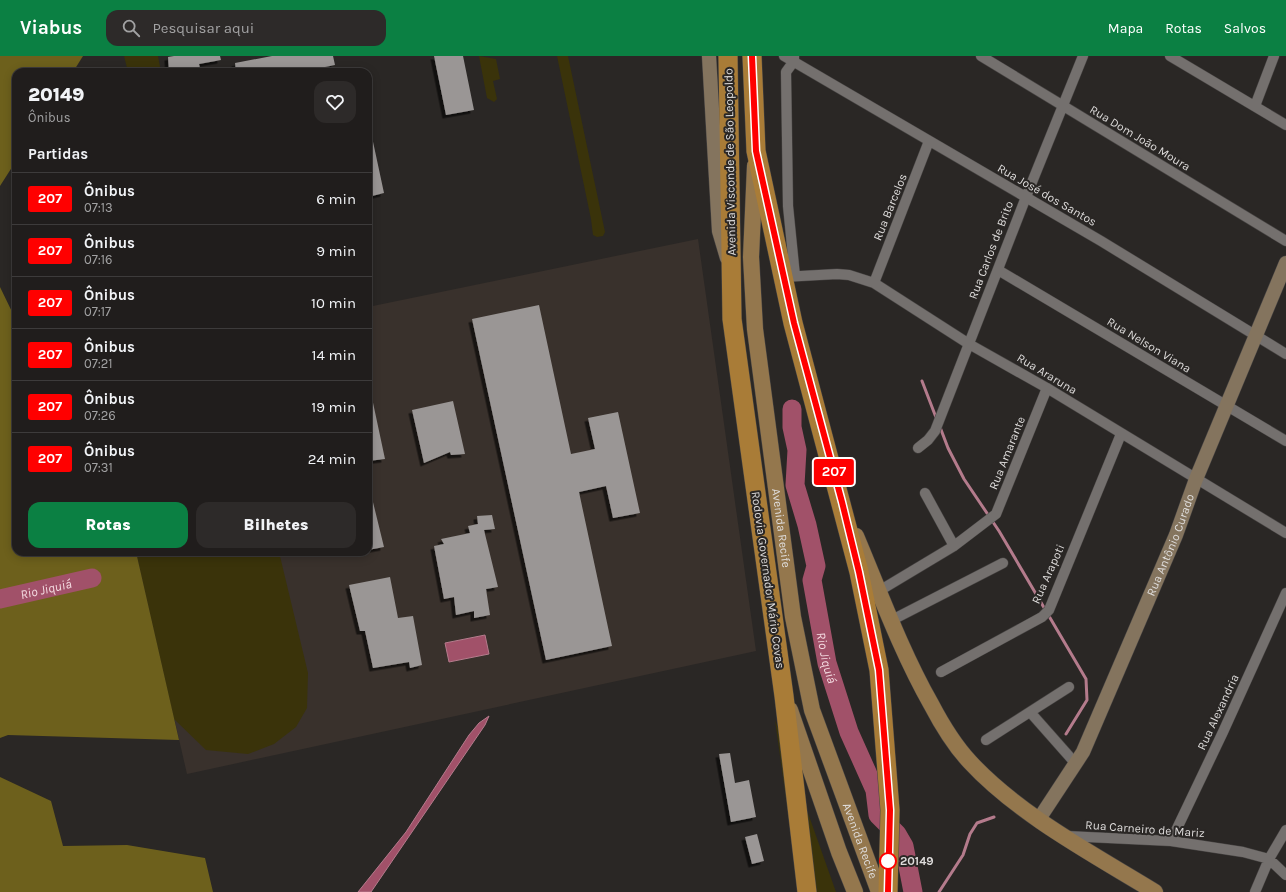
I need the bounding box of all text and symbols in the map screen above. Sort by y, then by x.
search box [106,10,386,46]
text: Viabus [20,17,82,39]
icon: search [120,17,142,39]
text: Pesquisar aqui [152,19,254,37]
text: Mapa [1108,20,1143,37]
text: Rotas [1165,20,1202,37]
text: Salvos [1224,20,1266,37]
street label: Avenida Visconde de São Leopoldo [721,68,739,256]
button: heart [314,81,356,123]
text: 20149 [28,84,84,106]
street label: Rua Dom João Moura [1087,102,1193,174]
text: Ônibus [28,110,71,125]
text: Partidas [28,145,88,163]
street label: Rua José dos Santos [995,161,1099,229]
street label: Rua Barcelos [870,171,910,243]
text: Ônibus [84,182,135,200]
text: 207 [38,190,62,207]
text: 6 min [316,190,356,208]
street label: Rua Carlos de Brito [966,199,1016,301]
text: 07:13 [84,200,113,215]
text: Ônibus [84,234,135,252]
text: 207 [38,242,62,259]
text: 9 min [316,242,356,260]
text: 07:16 [84,252,113,267]
text: Ônibus [84,286,135,304]
text: 207 [38,294,62,311]
text: 10 min [311,294,356,312]
text: 07:17 [84,304,111,319]
street label: Rua Nelson Viana [1104,314,1194,376]
text: Ônibus [84,338,135,356]
text: 207 [38,346,62,363]
text: 14 min [312,346,356,364]
street label: Rua Araruna [1015,351,1079,397]
text: 07:21 [84,356,113,371]
text: Ônibus [84,390,135,408]
text: 207 [38,398,62,415]
text: 19 min [311,398,356,416]
text: 07:26 [84,408,116,423]
street label: Rua Amarante [986,414,1028,492]
text: Ônibus [84,442,135,460]
text: 207 [38,450,62,467]
text: 24 min [308,450,356,468]
line badge: 207 [811,459,857,485]
text: 07:31 [84,460,113,475]
text: 207 [822,463,846,480]
street label: Avenida Recife [769,488,793,569]
street label: Rodovia Governador Mário Covas [749,490,787,670]
street label: Rua Antônio Curado [1144,492,1197,598]
button: Rotas [28,502,188,548]
button: Bilhetes [196,502,356,548]
street label: Rua Arapoti [1029,542,1067,606]
water label: Rio Jiquiá [19,575,73,602]
water label: Rio Jiquiá [814,631,841,686]
street label: Rua Alexandria [1194,672,1242,752]
street label: Avenida Recife [840,801,881,881]
street label: Rua Carneiro de Mariz [1085,818,1205,840]
marker: 20149 [879,852,897,870]
place label: 20149 [900,854,934,868]

